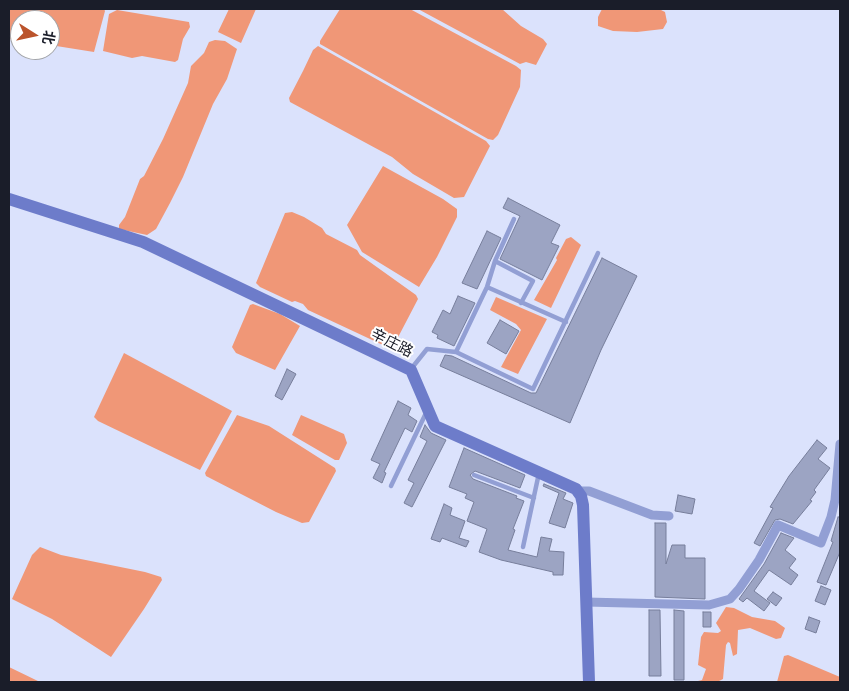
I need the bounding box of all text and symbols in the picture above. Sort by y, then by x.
north arrow [10,10,60,60]
text: 北 [40,29,58,46]
street label: 辛庄路 [368,325,416,361]

